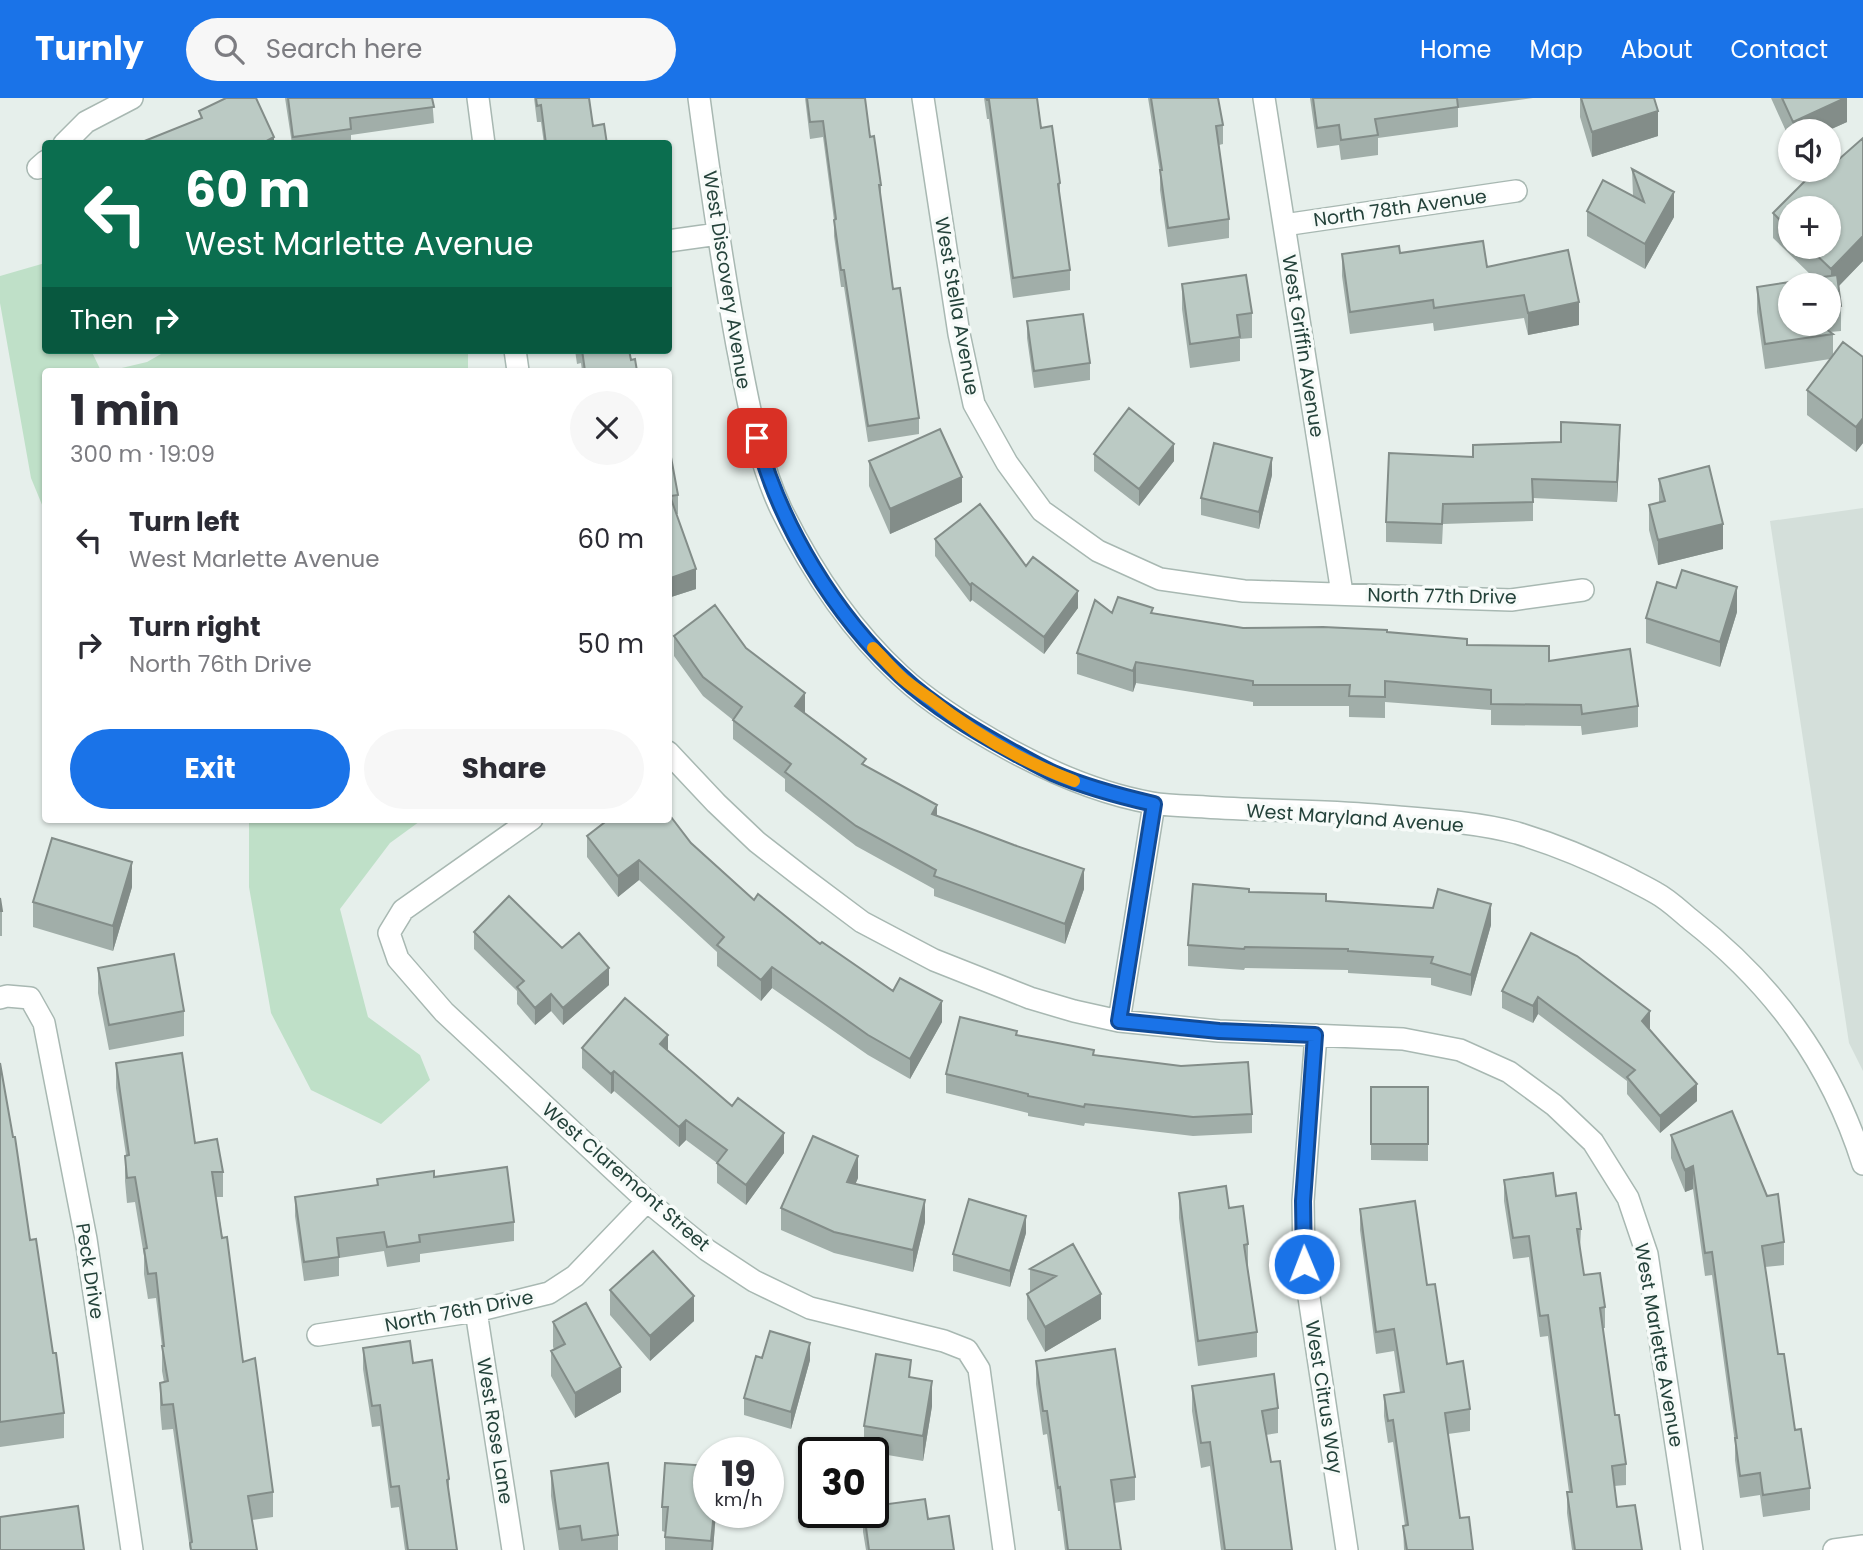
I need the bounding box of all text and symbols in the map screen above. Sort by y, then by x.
search box [186,18,676,81]
text: Turnly [35,25,144,72]
icon: search [210,30,248,68]
text: Search here [266,31,422,67]
text: Home [1420,33,1492,66]
text: Map [1530,33,1583,66]
text: About [1621,33,1692,66]
text: Contact [1730,33,1828,66]
map controls [1778,119,1841,336]
button: sound [1778,119,1841,182]
text: 60 m [185,156,310,224]
icon: left [70,168,161,259]
street label: West Discovery Avenue [696,169,758,391]
street label: North 78th Avenue [1312,182,1488,234]
button: + [1778,196,1841,259]
street label: West Stella Avenue [928,215,986,397]
text: West Marlette Avenue [185,221,534,266]
street label: West Griffin Avenue [1275,253,1331,439]
button: − [1778,273,1841,336]
icon: right [147,301,185,339]
text: Then [70,302,133,338]
text: 1 min [70,381,180,440]
button: close [570,391,644,465]
pin [727,408,787,468]
icon: arrive [738,419,776,457]
text: 300 m · 19:09 [70,438,215,470]
text: Turn left [129,504,240,540]
icon: left [70,521,108,559]
text: 60 m [577,521,644,557]
text: West Marlette Avenue [129,543,380,575]
street label: North 77th Drive [1367,581,1517,611]
text: Turn right [129,609,261,645]
icon: right [70,626,108,664]
text: 50 m [578,626,644,662]
text: North 76th Drive [129,648,312,680]
button: Exit [70,729,350,809]
button: Share [364,729,644,809]
street label: West Maryland Avenue [1245,797,1465,839]
street label: West Claremont Street [536,1096,716,1258]
street label: Peck Drive [69,1221,111,1321]
position arrow [1267,1227,1341,1301]
street label: West Marlette Avenue [1628,1241,1690,1449]
street label: North 76th Drive [382,1283,536,1339]
street label: West Citrus Way [1299,1318,1349,1476]
street label: West Rose Lane [470,1356,520,1506]
speed limit sign: 30 [798,1437,889,1528]
text: 19 [721,1449,756,1498]
text: km/h [715,1487,762,1512]

